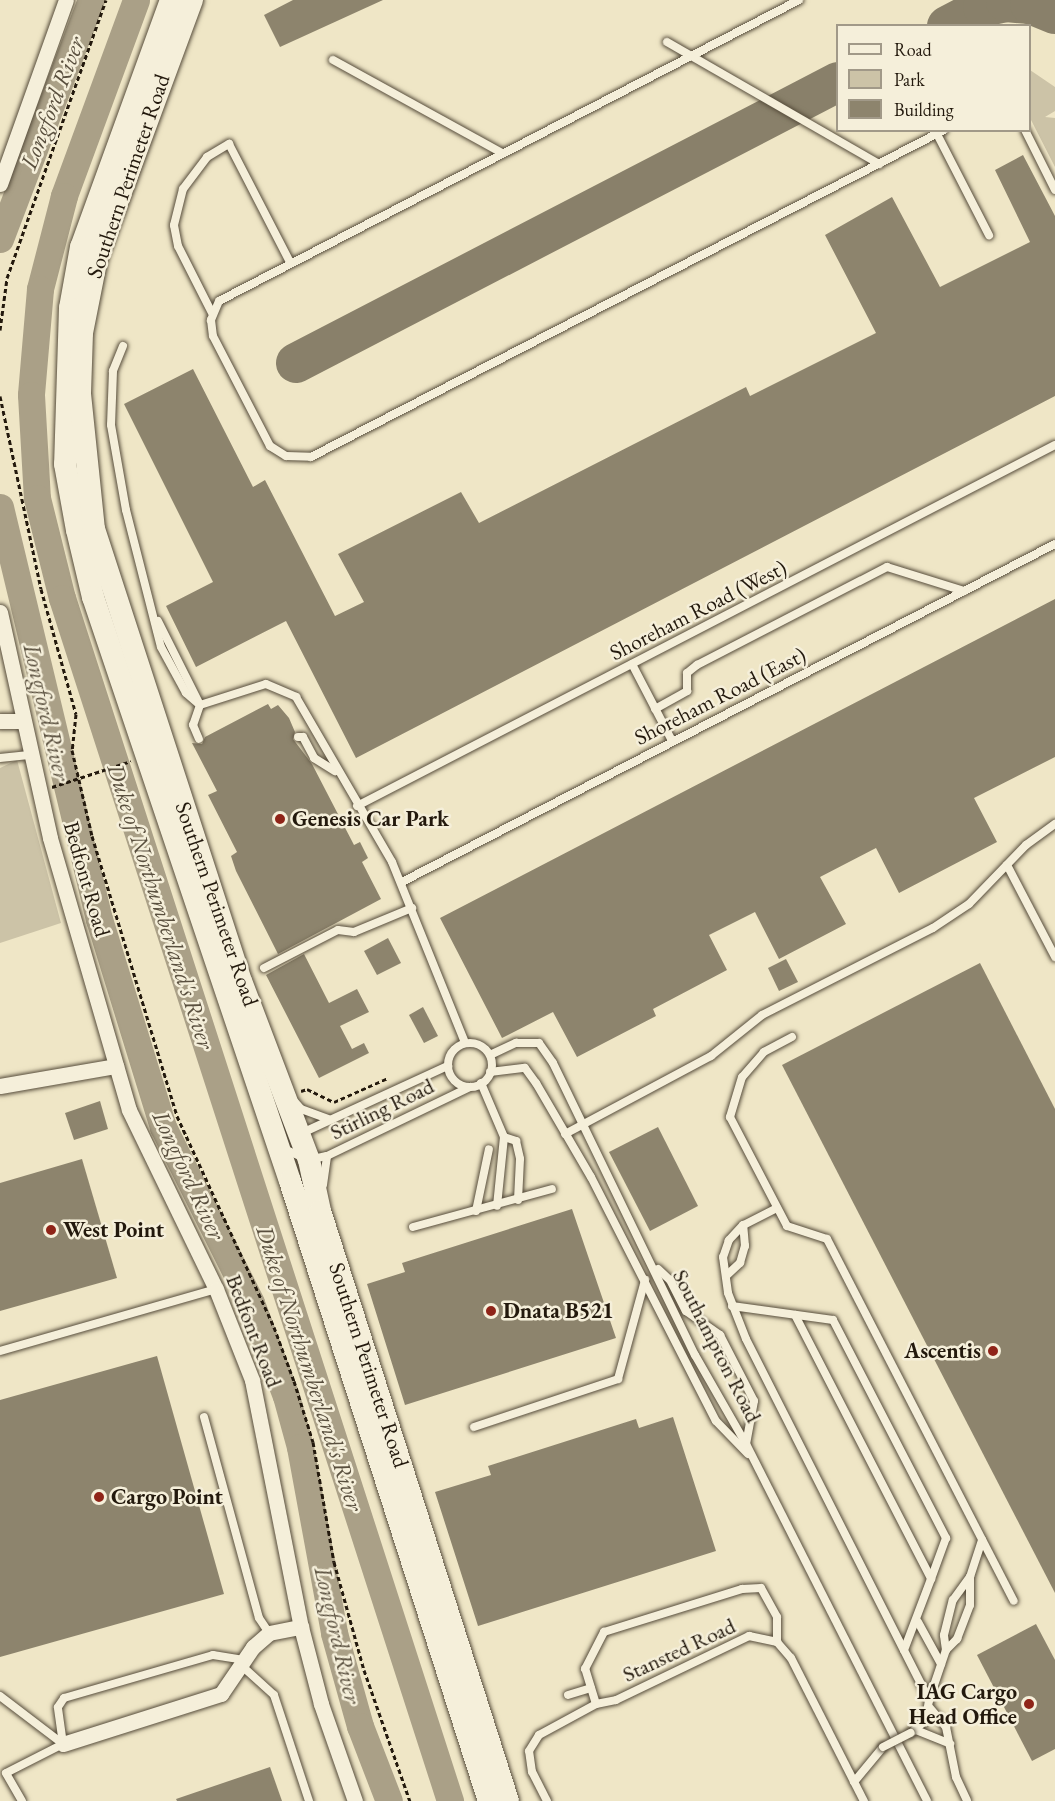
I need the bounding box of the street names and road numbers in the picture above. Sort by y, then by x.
street label: Southern Perimeter Road [81,70,175,282]
street label: Shoreham Road (West) [605,554,791,666]
street label: Shoreham Road (East) [630,641,810,751]
street label: Southern Perimeter Road [170,798,264,1010]
street label: Bedfont Road [58,818,116,940]
street label: Stirling Road [326,1073,438,1145]
street label: Southern Perimeter Road [323,1259,415,1471]
street label: Southampton Road [667,1265,767,1427]
street label: Bedfont Road [220,1271,288,1391]
street label: Stansted Road [618,1612,740,1688]

